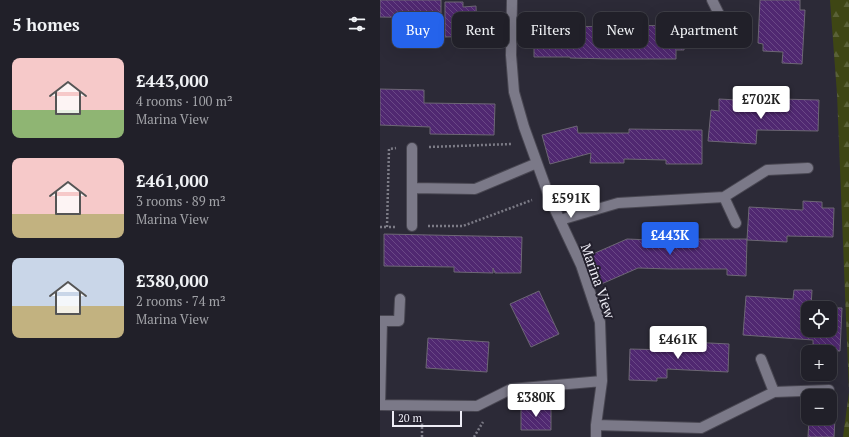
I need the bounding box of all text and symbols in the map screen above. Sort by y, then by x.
chip: Buy [392,12,444,48]
chip: Rent [452,12,509,48]
chip: Filters [517,12,585,48]
chip: New [593,12,648,48]
chip: Apartment [656,12,752,48]
text: 5 homes [12,13,80,36]
icon: filters [346,13,368,35]
text: £443,000 [136,69,208,92]
icon: home [44,74,92,122]
pin: £702K [733,86,789,120]
text: £702K [742,90,780,108]
text: 4 rooms · 100 m² [136,92,233,110]
text: Marina View [136,110,209,128]
text: £461,000 [136,169,208,192]
icon: home [44,174,92,222]
pin: £591K [543,185,599,219]
text: £591K [552,189,590,207]
text: 3 rooms · 89 m² [136,192,226,210]
text: Marina View [136,210,209,228]
pin: £443K [642,222,698,256]
text: £443K [651,226,689,244]
street label: Marina View [577,241,620,322]
text: £380,000 [136,269,208,292]
icon: home [44,274,92,322]
text: 2 rooms · 74 m² [136,292,226,310]
map controls [801,301,837,425]
button: locate [801,301,837,337]
text: Marina View [136,310,209,328]
pin: £461K [650,326,706,360]
text: £461K [659,330,697,348]
button: + [801,345,837,381]
pin: £380K [508,384,564,418]
text: £380K [517,388,555,406]
button: − [801,389,837,425]
scale bar [392,409,462,428]
text: 20 m [398,411,422,425]

